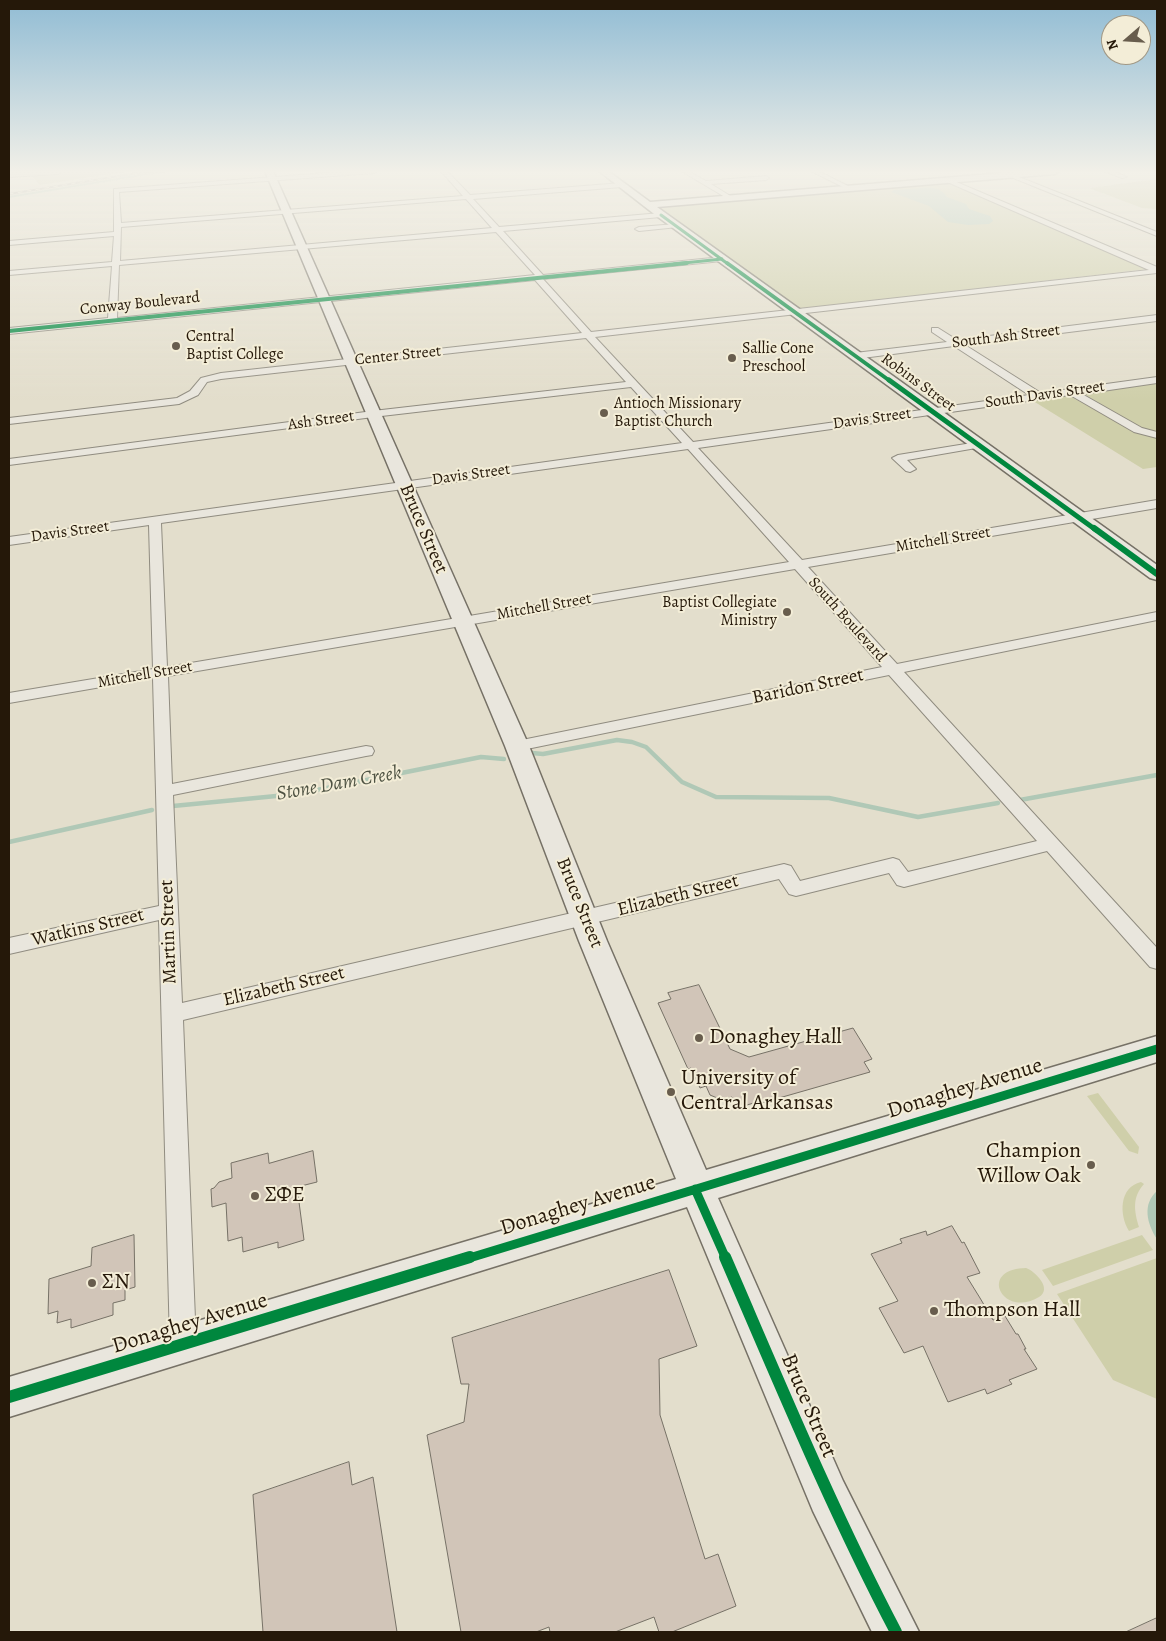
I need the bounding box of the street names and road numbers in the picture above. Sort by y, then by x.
street label: Conway Boulevard [79,288,201,320]
street label: South Ash Street [951,321,1061,353]
street label: Center Street [354,342,442,370]
street label: Robins Street [877,349,959,417]
street label: South Davis Street [984,377,1106,413]
street label: Davis Street [832,404,912,434]
street label: Ash Street [287,407,355,435]
street label: Davis Street [431,460,511,490]
street label: Bruce Street [394,481,452,577]
street label: Davis Street [30,517,110,547]
street label: Mitchell Street [894,523,992,557]
street label: South Boulevard [804,574,890,666]
street label: Mitchell Street [495,589,593,625]
street label: Mitchell Street [96,657,194,693]
street label: Baridon Street [750,664,866,710]
street label: Bruce Street [551,854,607,952]
street label: Elizabeth Street [615,870,741,922]
street label: Martin Street [156,879,182,985]
street label: Watkins Street [30,904,146,952]
street label: Elizabeth Street [221,962,347,1012]
street label: Donaghey Avenue [884,1053,1046,1125]
street label: Donaghey Avenue [497,1170,659,1242]
street label: Donaghey Avenue [109,1288,271,1360]
street label: Bruce Street [774,1350,842,1462]

